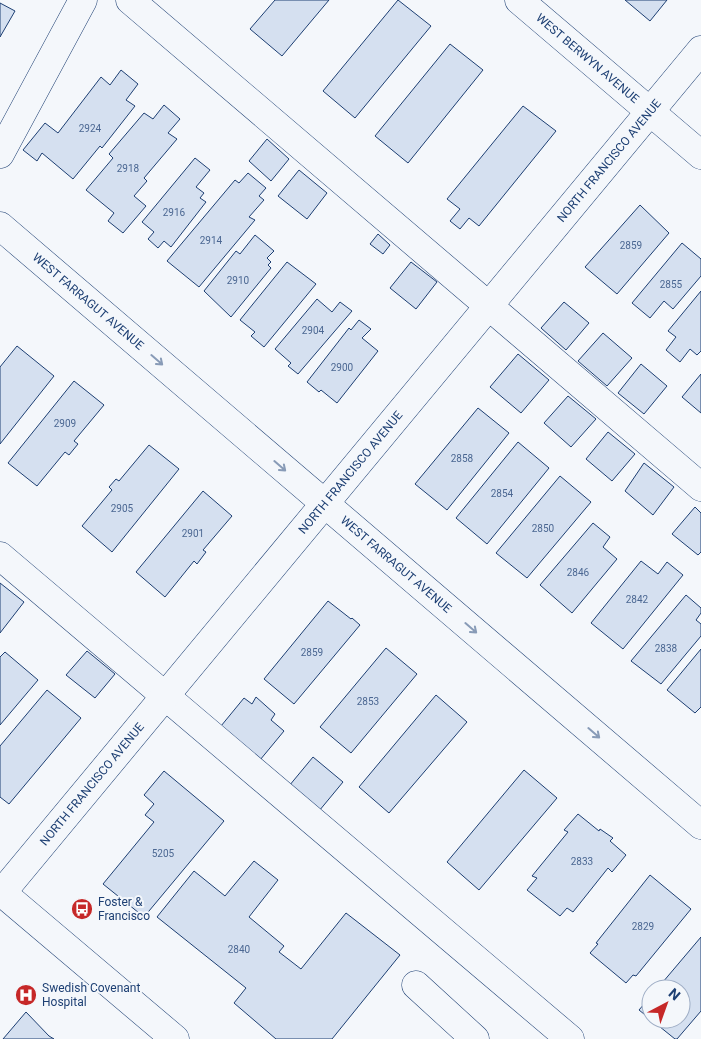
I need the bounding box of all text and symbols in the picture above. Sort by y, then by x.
street label: WEST BERWYN AVENUE [533,11,642,106]
street label: NORTH FRANCISCO AVENUE [554,96,664,225]
house number: 2924 [79,123,102,134]
house number: 2918 [117,163,140,174]
house number: 2916 [163,207,186,218]
house number: 2914 [200,235,223,246]
house number: 2859 [620,240,642,251]
street label: WEST FARRAGUT AVENUE [30,250,147,353]
house number: 2910 [227,275,250,286]
house number: 2855 [660,279,683,290]
house number: 2904 [302,325,325,336]
one-way arrow [150,354,163,366]
house number: 2900 [331,362,354,373]
street label: NORTH FRANCISCO AVENUE [296,408,406,537]
house number: 2909 [54,418,76,429]
house number: 2858 [451,453,474,464]
one-way arrow [274,460,287,471]
house number: 2854 [491,488,514,499]
house number: 2905 [111,503,134,514]
street label: WEST FARRAGUT AVENUE [338,513,455,616]
house number: 2850 [532,523,555,534]
house number: 2901 [182,528,204,539]
house number: 2846 [567,567,590,578]
house number: 2842 [626,594,649,605]
one-way arrow [464,622,477,633]
house number: 2838 [655,643,678,654]
house number: 2859 [301,647,323,658]
house number: 2853 [357,696,379,707]
street label: NORTH FRANCISCO AVENUE [37,720,147,848]
one-way arrow [587,728,600,739]
house number: 5205 [152,848,175,859]
house number: 2833 [571,856,593,867]
place label: Foster & Francisco [98,895,150,923]
bus stop icon: Foster & Francisco [70,897,94,921]
house number: 2829 [632,921,654,932]
house number: 2840 [228,944,251,955]
north arrow [641,979,691,1029]
place label: Swedish Covenant Hospital [42,981,140,1009]
hospital icon: Swedish Covenant Hospital [14,983,38,1007]
text: N [666,985,684,1003]

